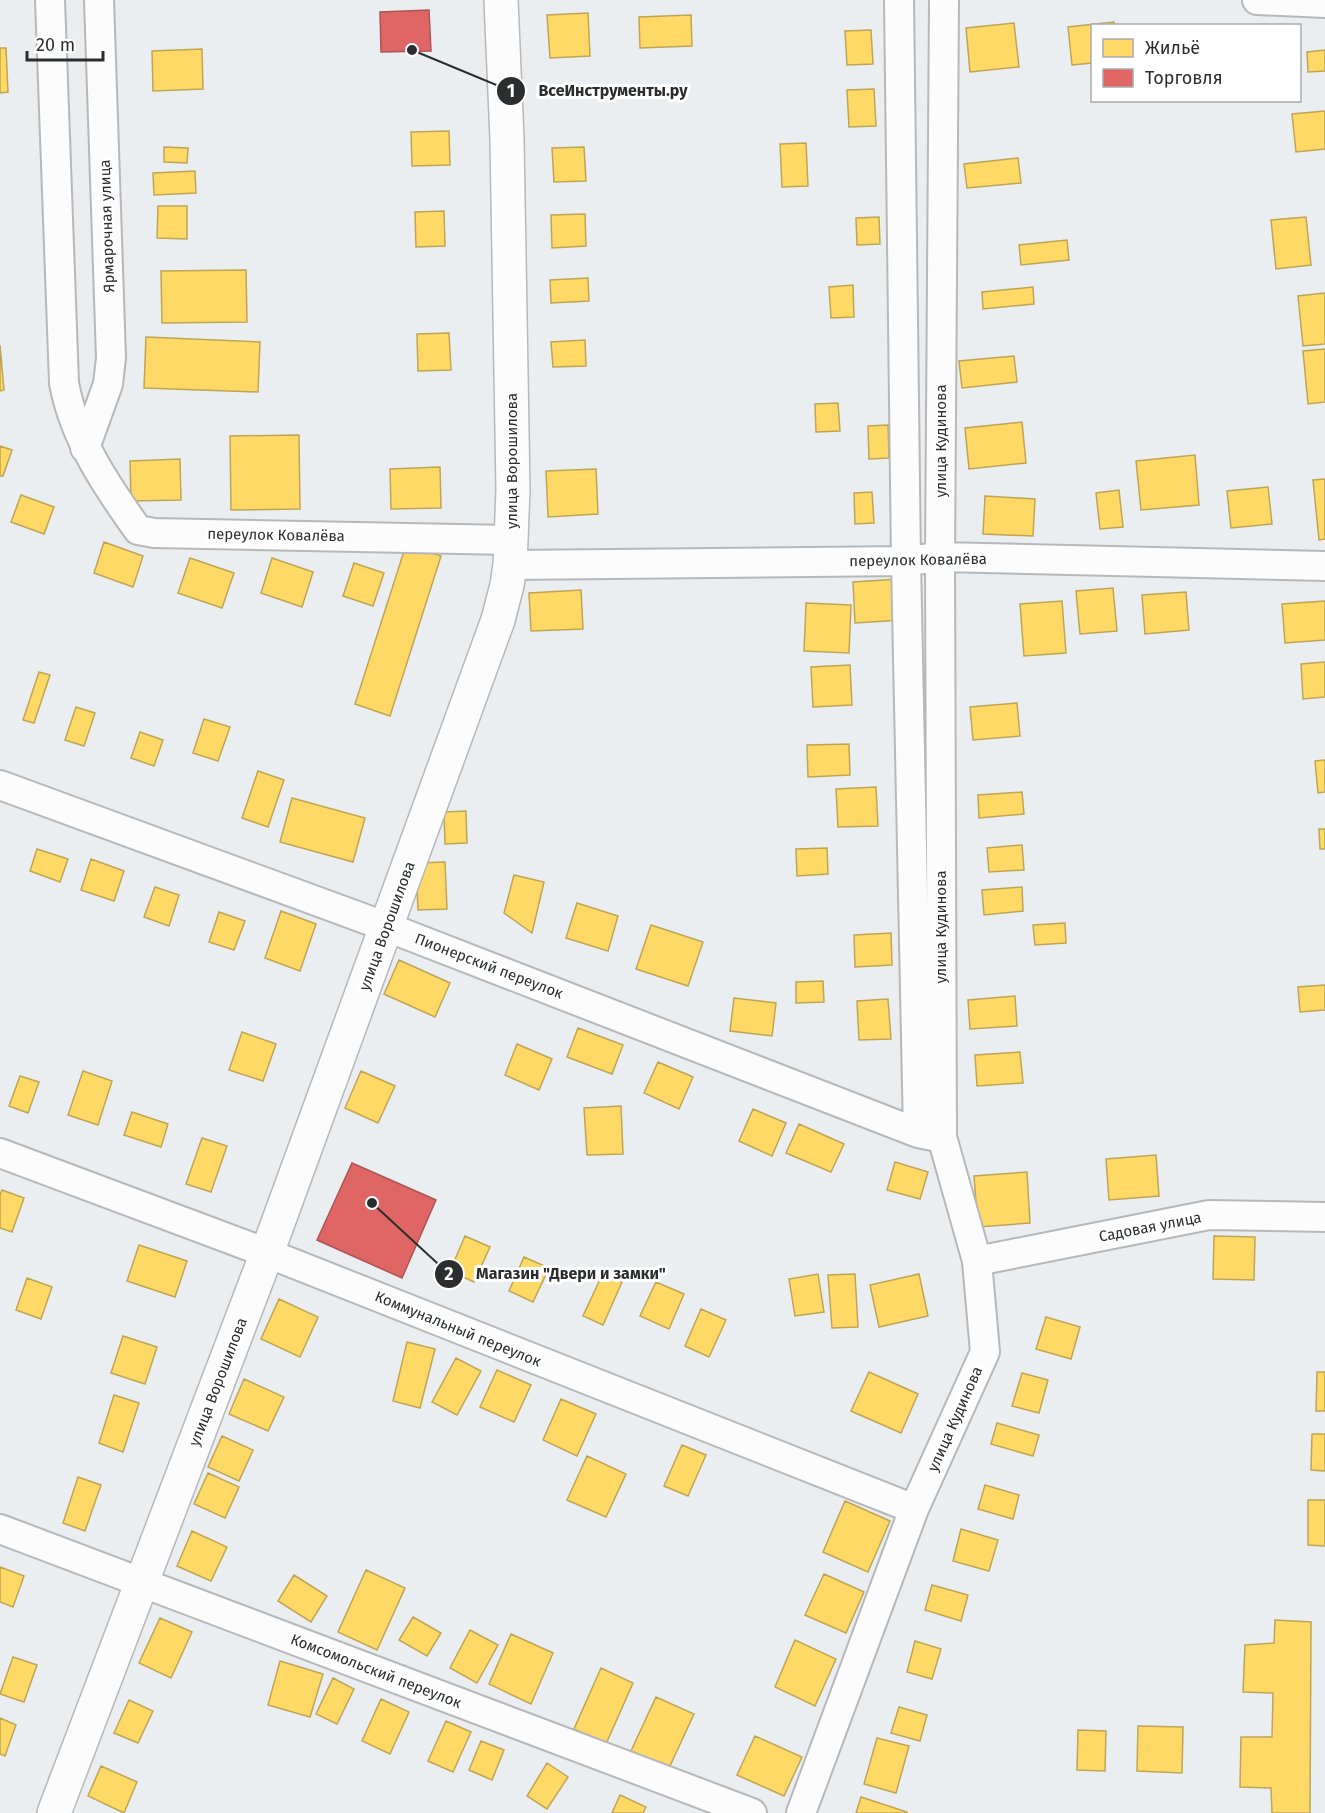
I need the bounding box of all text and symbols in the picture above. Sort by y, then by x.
scale bar [27,24,104,62]
legend [1091,24,1301,102]
text: 20 m [36,34,75,56]
text: Жильё [1145,37,1200,59]
text: Торговля [1145,67,1223,89]
callout: ВсеИнструменты.ру [496,74,699,108]
text: 1 [507,80,515,102]
text: ВсеИнструменты.ру [538,81,688,100]
street label: Ярмарочная улица [96,159,118,293]
street label: улица Кудинова [932,384,950,498]
street label: улица Ворошилова [503,393,521,529]
street label: переулок Ковалёва [207,525,345,545]
street label: переулок Ковалёва [849,550,987,570]
street label: улица Ворошилова [355,859,419,993]
street label: улица Кудинова [932,870,950,984]
street label: Пионерский переулок [412,929,566,1003]
street label: Садовая улица [1097,1208,1203,1246]
callout: Магазин "Двери и замки" [434,1257,678,1291]
text: 2 [444,1263,454,1285]
text: Магазин "Двери и замки" [476,1264,666,1283]
street label: Коммунальный переулок [372,1287,544,1371]
street label: улица Ворошилова [185,1315,251,1449]
street label: улица Кудинова [924,1364,986,1474]
street label: Комсомольский переулок [288,1630,464,1712]

